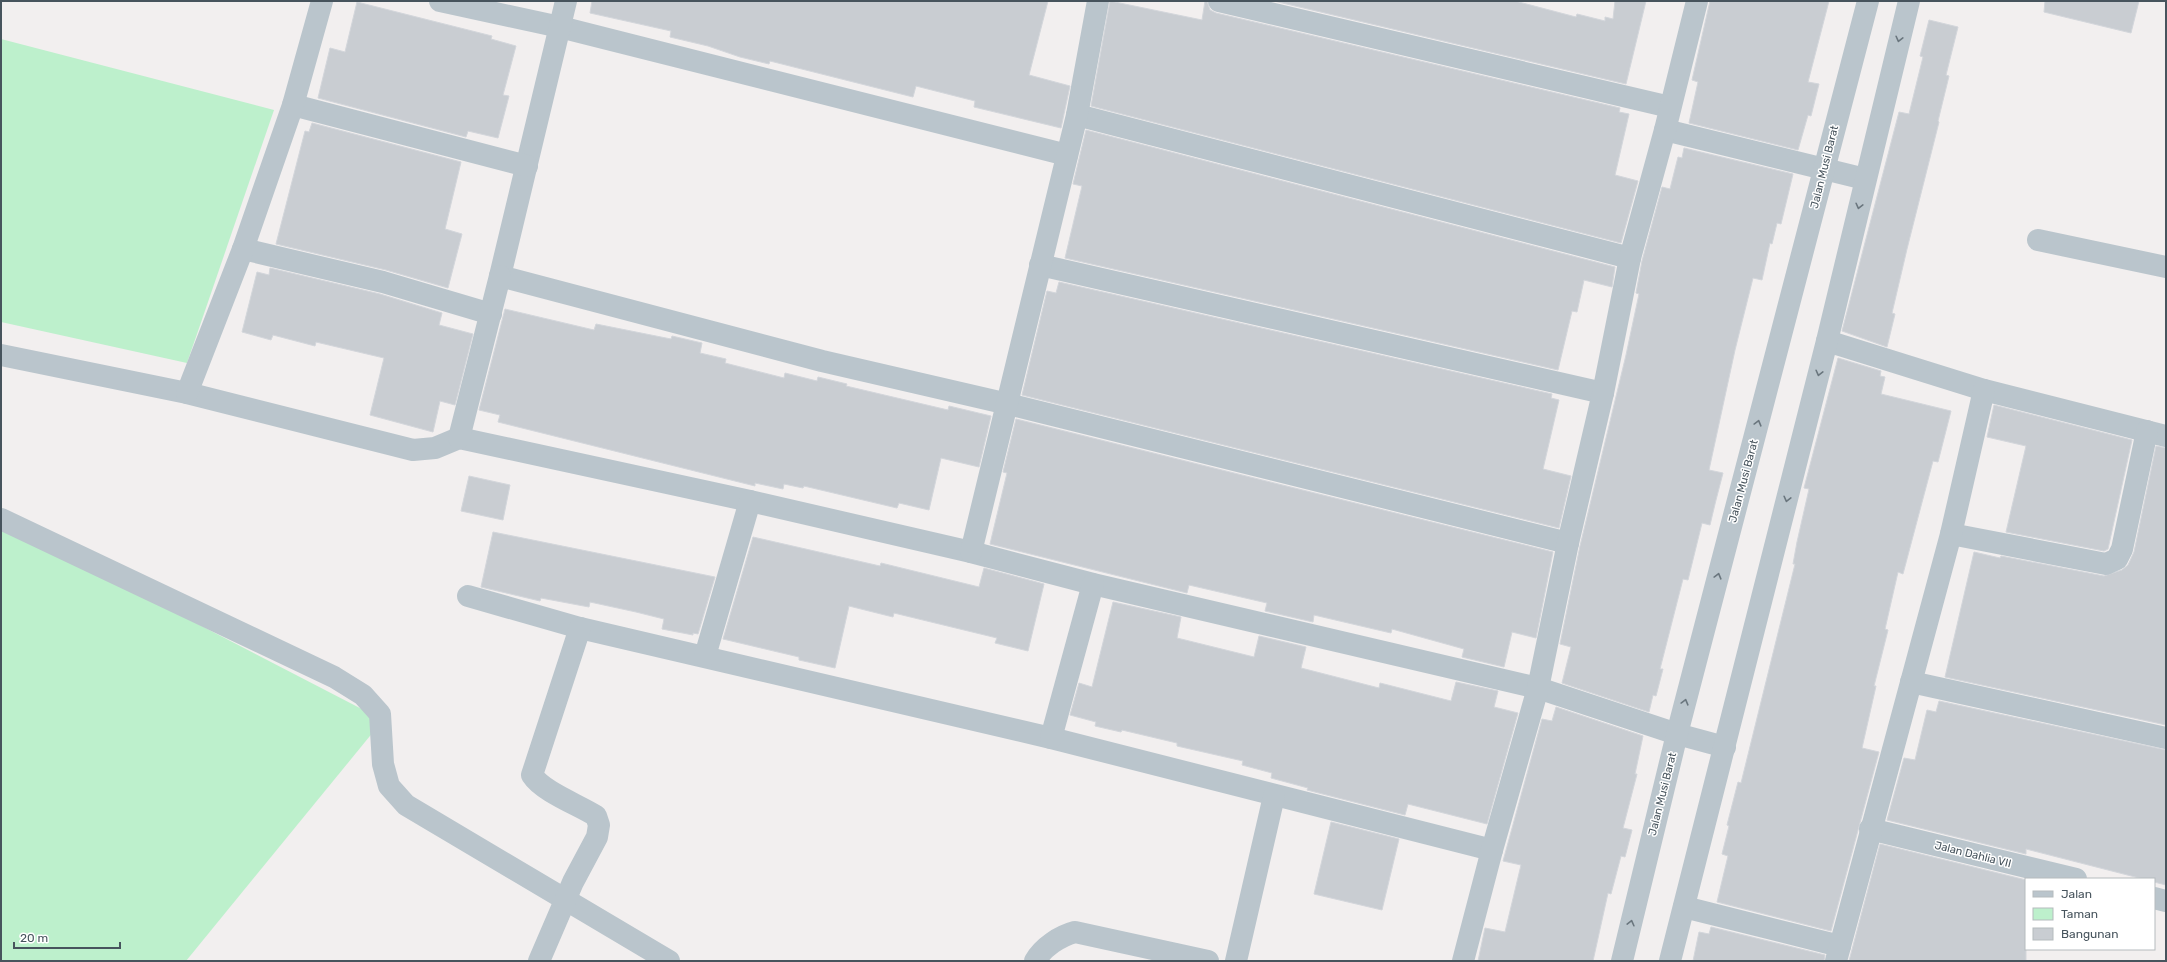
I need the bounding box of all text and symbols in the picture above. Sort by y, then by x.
one-way arrow [1896,36,1904,42]
street label: Jalan Musi Barat [1808,124,1841,210]
one-way arrow [1855,203,1863,209]
one-way arrow [1815,370,1824,377]
one-way arrow [1753,420,1762,427]
street label: Jalan Musi Barat [1726,438,1761,524]
one-way arrow [1784,496,1792,503]
one-way arrow [1713,573,1722,580]
one-way arrow [1681,698,1689,705]
street label: Jalan Musi Barat [1646,751,1679,837]
street label: Jalan Dahlia VII [1933,839,2013,870]
legend [2025,878,2155,950]
text: Jalan [2061,887,2092,901]
text: Taman [2061,907,2098,921]
one-way arrow [1627,920,1635,926]
scale bar [14,924,120,950]
text: Bangunan [2061,927,2118,941]
text: 20 m [20,931,48,945]

